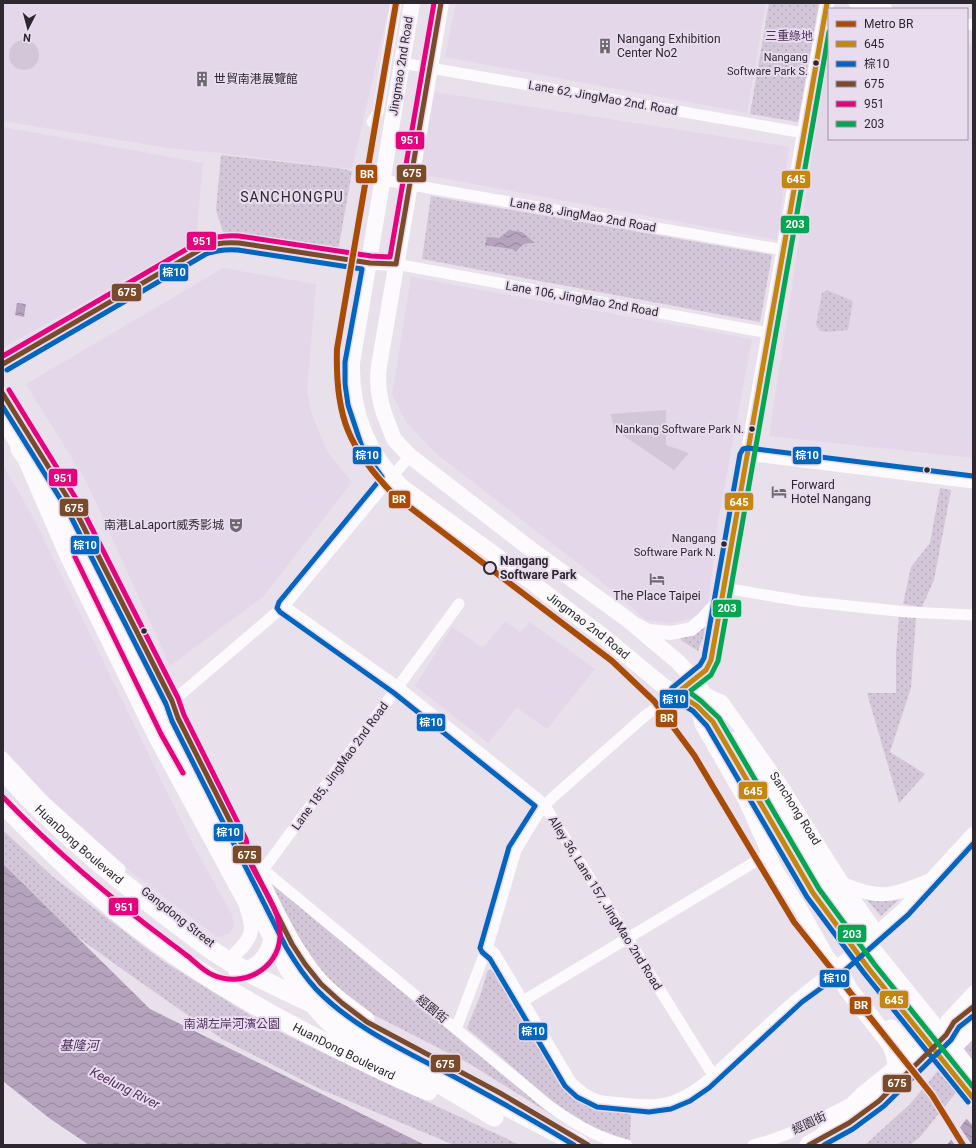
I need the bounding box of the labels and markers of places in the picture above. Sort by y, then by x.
place label: Nangang Exhibition Center No2 [617,32,721,60]
building icon: Nangang Exhibition Center No2 [596,37,614,55]
place label: Nangang Software Park S. [727,51,808,78]
marker: Nangang Software Park S. [811,58,821,68]
building icon: 世貿南港展覽館 [193,70,211,88]
place label: 世貿南港展覽館 [214,72,298,86]
place label: Nankang Software Park N. [615,423,744,436]
marker: Nankang Software Park N. [747,424,757,434]
unlabelled marker [922,465,932,475]
place label: Forward Hotel Nangang [791,478,871,506]
hotel icon: Forward Hotel Nangang [770,483,788,501]
theatre icon: 南港LaLaport威秀影城 [227,516,245,534]
place label: 南港LaLaport威秀影城 [104,518,224,532]
place label: Nangang Software Park N. [634,532,716,559]
marker: Nangang Software Park N. [719,539,729,549]
place label: Nangang Software Park [500,554,577,582]
marker: Nangang Software Park [483,561,497,575]
hotel icon: The Place Taipei [648,570,666,588]
place label: The Place Taipei [613,589,701,603]
unlabelled marker [139,626,149,636]

